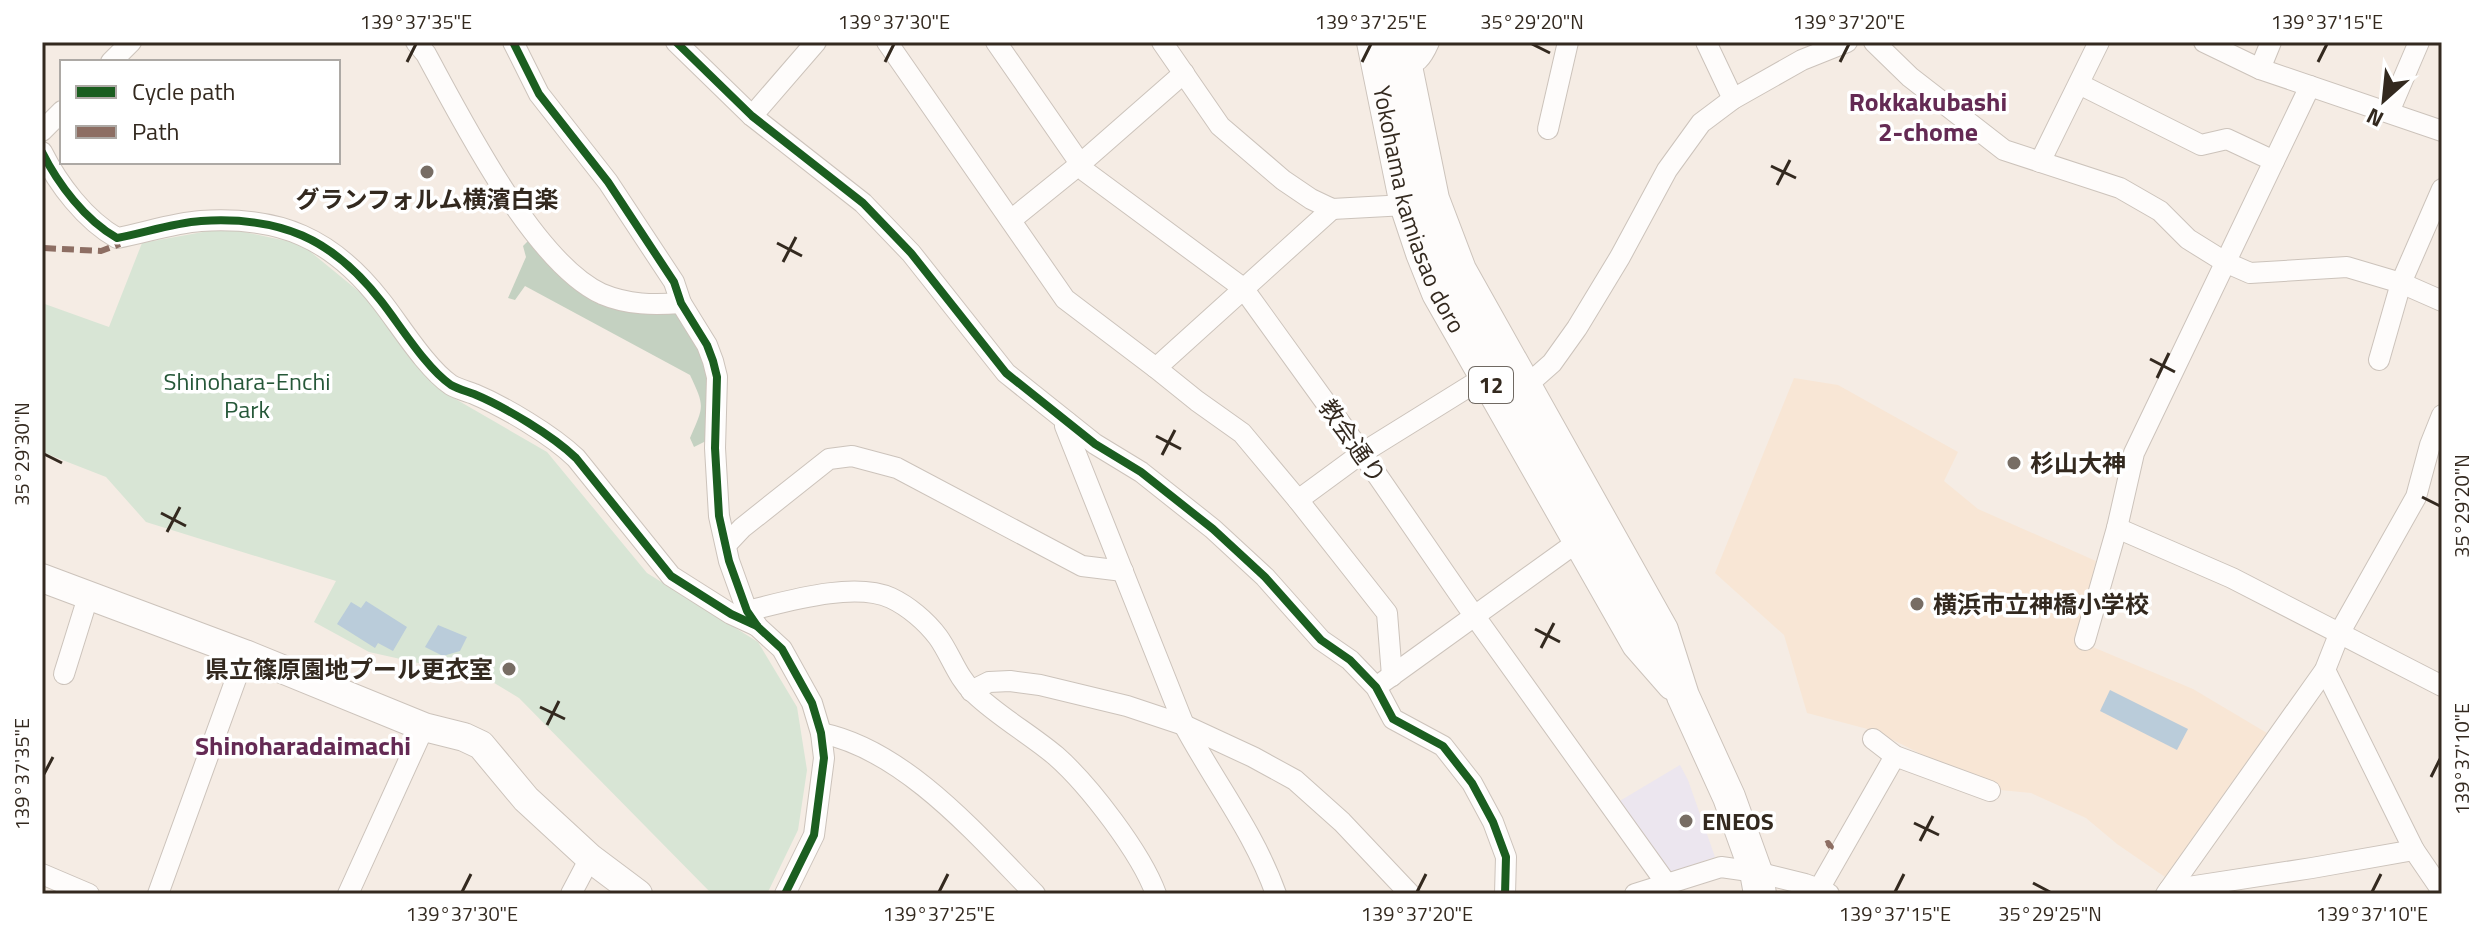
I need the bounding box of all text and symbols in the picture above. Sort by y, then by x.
text: 139°37'35"E [360,6,472,37]
text: 139°37'30"E [838,6,950,37]
text: 139°37'25"E [1315,6,1427,37]
text: 35°29'20"N [1480,6,1584,37]
text: 139°37'20"E [1793,6,1905,37]
text: 139°37'15"E [2271,6,2383,37]
legend [60,60,340,164]
north arrow [2344,60,2424,140]
text: Cycle path [132,73,235,109]
street label: Yokohama kamiasao doro [1364,82,1475,339]
district label: Rokkakubashi 2-chome [1849,82,2007,151]
text: N [2360,99,2389,136]
text: Path [132,113,179,149]
marker: グランフォルム横濱白楽 [418,163,436,181]
place label: グランフォルム横濱白楽 [296,181,558,217]
park label: Shinohara-Enchi Park [163,363,331,427]
road number: 12 [1469,367,1513,403]
street label: 教会通り [1311,391,1395,491]
text: 35°29'30"N [6,402,37,506]
place label: 杉山大神 [2030,445,2126,481]
marker: 杉山大神 [2005,454,2023,472]
text: 35°29'20"N [2446,454,2477,558]
place label: 横浜市立神橋小学校 [1933,586,2149,622]
marker: 横浜市立神橋小学校 [1908,595,1926,613]
place label: 県立篠原園地プール更衣室 [205,651,493,687]
marker: 県立篠原園地プール更衣室 [500,660,518,678]
text: 139°37'10"E [2446,703,2477,815]
text: 139°37'35"E [6,718,37,830]
district label: Shinoharadaimachi [195,726,411,765]
place label: ENEOS [1702,803,1774,839]
marker: ENEOS [1677,812,1695,830]
text: 139°37'30"E [406,898,518,929]
text: 139°37'25"E [883,898,995,929]
text: 139°37'20"E [1361,898,1473,929]
text: 139°37'15"E [1839,898,1951,929]
text: 35°29'25"N [1998,898,2102,929]
text: 139°37'10"E [2316,898,2428,929]

